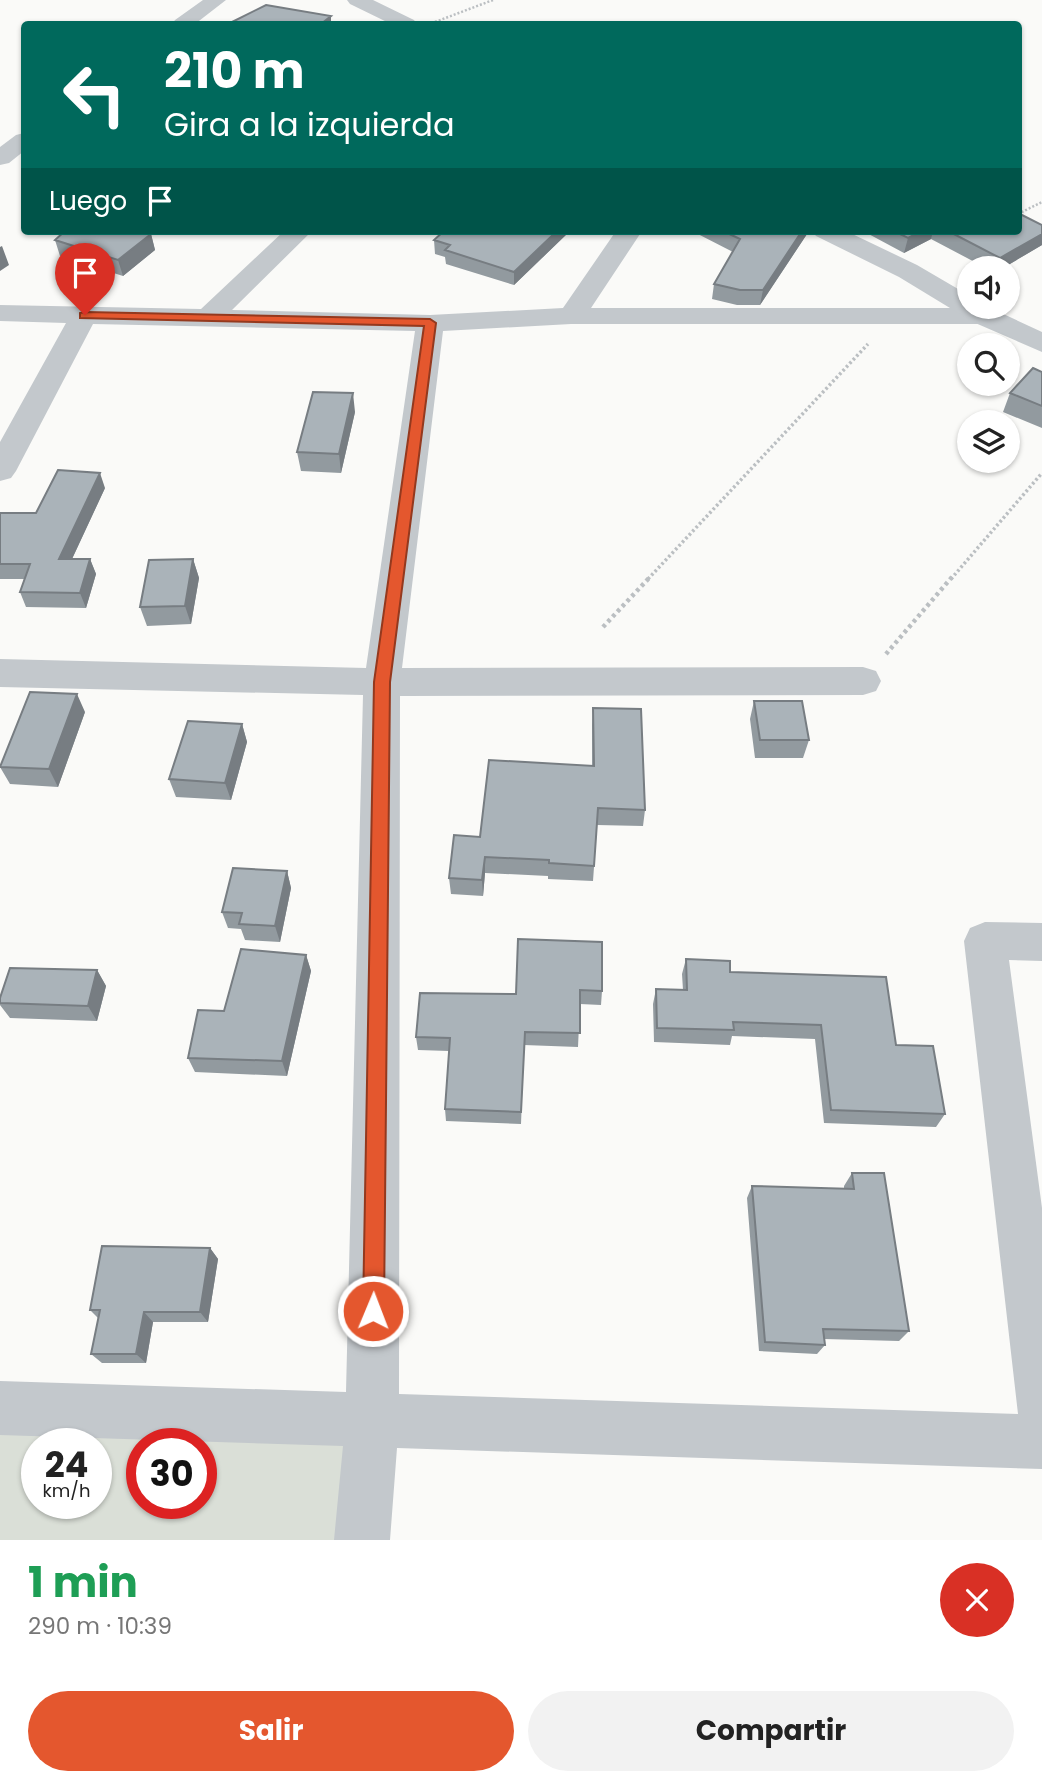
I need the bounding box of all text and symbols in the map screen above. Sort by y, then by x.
text: 210 m [164,37,305,105]
icon: left [49,49,140,140]
text: Gira a la izquierda [164,102,455,147]
icon: arrive [141,182,179,220]
text: Luego [49,183,127,219]
pin [55,243,115,315]
icon: arrive [66,254,104,292]
map controls [957,256,1020,473]
button: sound [957,256,1020,319]
button: search [957,333,1020,396]
button: layers [957,410,1020,473]
position arrow [336,1274,410,1348]
speed limit sign: 30 [126,1428,217,1519]
text: 24 [45,1440,88,1489]
text: km/h [43,1478,90,1503]
text: 1 min [28,1553,138,1612]
button: close [940,1563,1014,1637]
text: 290 m · 10:39 [28,1610,172,1642]
button: Salir [28,1691,514,1771]
button: Compartir [528,1691,1014,1771]

